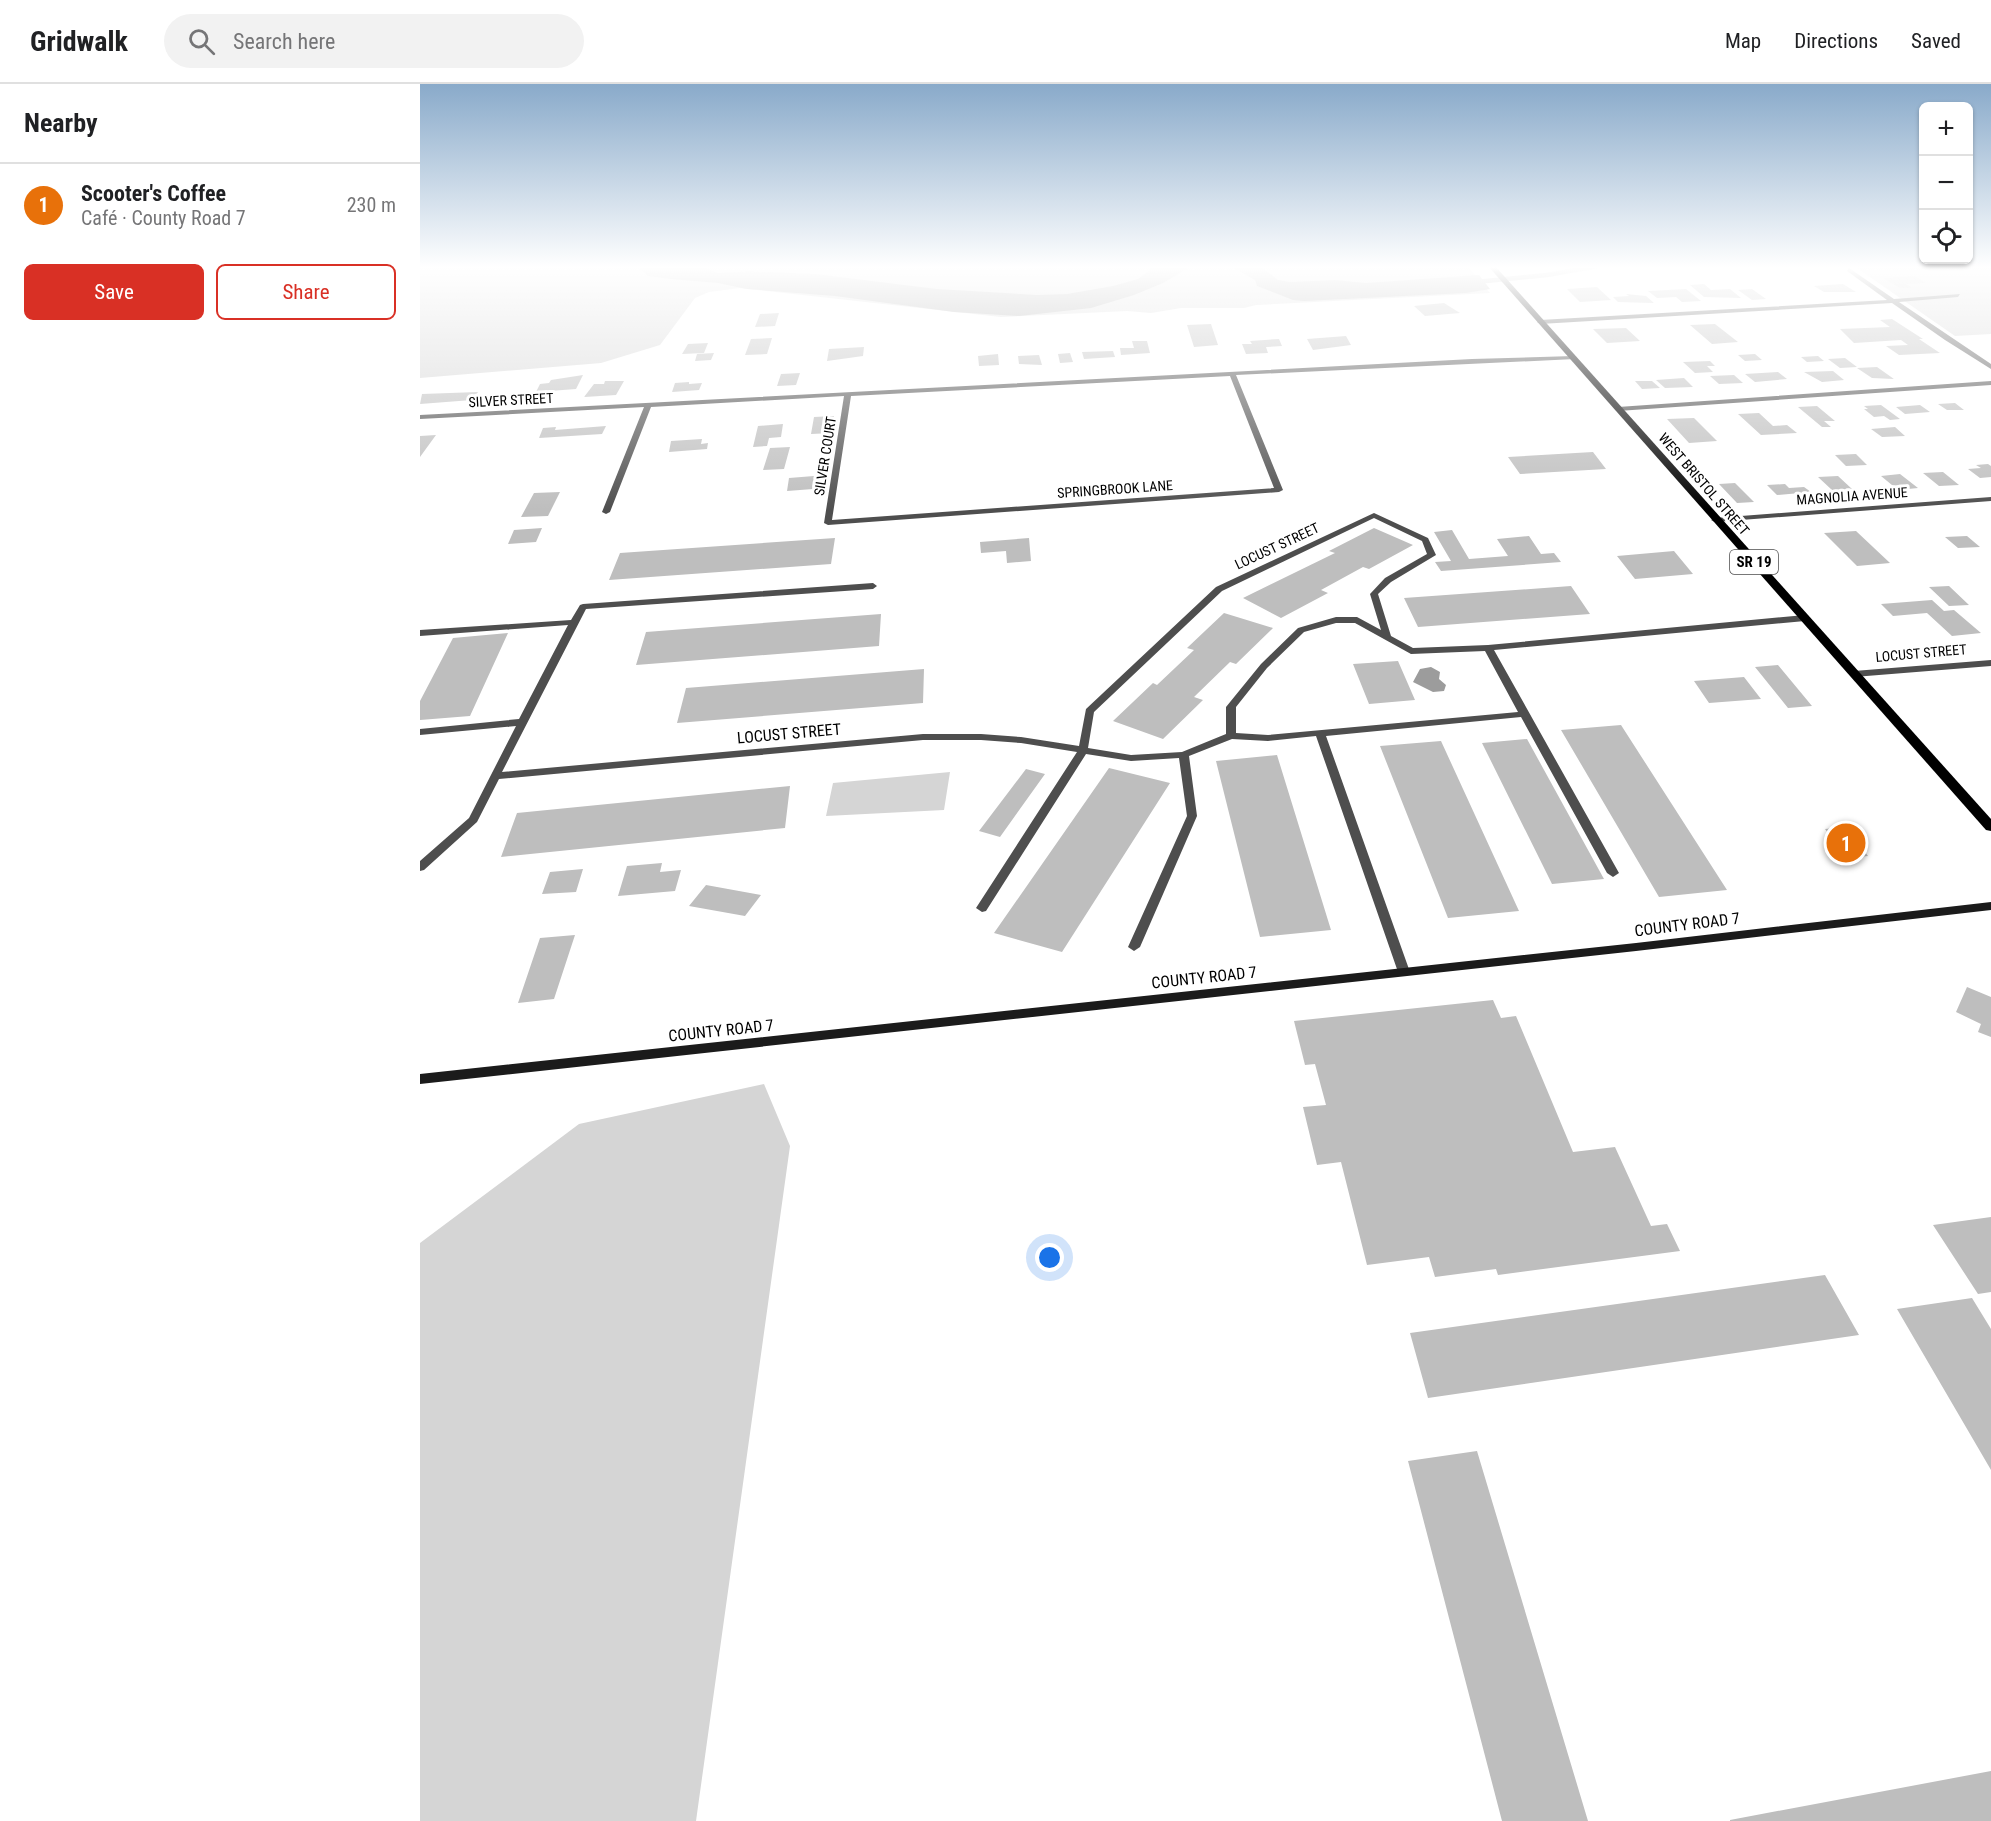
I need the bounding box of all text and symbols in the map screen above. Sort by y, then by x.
search box [164,14,584,68]
text: Gridwalk [30,25,128,58]
icon: search [185,25,218,58]
text: Search here [233,29,335,54]
text: Map [1725,29,1761,53]
text: Directions [1794,29,1878,53]
text: Saved [1911,29,1961,53]
map controls [1919,102,1973,264]
button: + [1919,102,1973,156]
text: Nearby [24,108,98,138]
button: − [1919,156,1973,210]
text: Scooter's Coffee [81,181,226,206]
text: 1 [38,193,49,217]
text: 230 m [347,193,396,217]
text: Café · County Road 7 [81,206,246,230]
button: locate [1919,210,1973,264]
button: Save [24,264,204,320]
button: Share [216,264,396,320]
street label: SILVER STREET [468,390,554,410]
street label: SILVER COURT [811,415,839,497]
street label: WEST BRISTOL STREET [1655,430,1753,538]
street label: SPRINGBROOK LANE [1057,477,1174,501]
street label: MAGNOLIA AVENUE [1796,484,1908,508]
street label: LOCUST STREET [1232,519,1322,573]
road number: SR 19 [1730,550,1778,574]
street label: LOCUST STREET [1875,641,1967,665]
street label: LOCUST STREET [736,719,842,748]
pin: 1 [1826,820,1866,866]
street label: COUNTY ROAD 7 [1633,909,1741,940]
street label: COUNTY ROAD 7 [1150,963,1258,992]
street label: COUNTY ROAD 7 [667,1016,775,1045]
your location [1035,1243,1064,1272]

